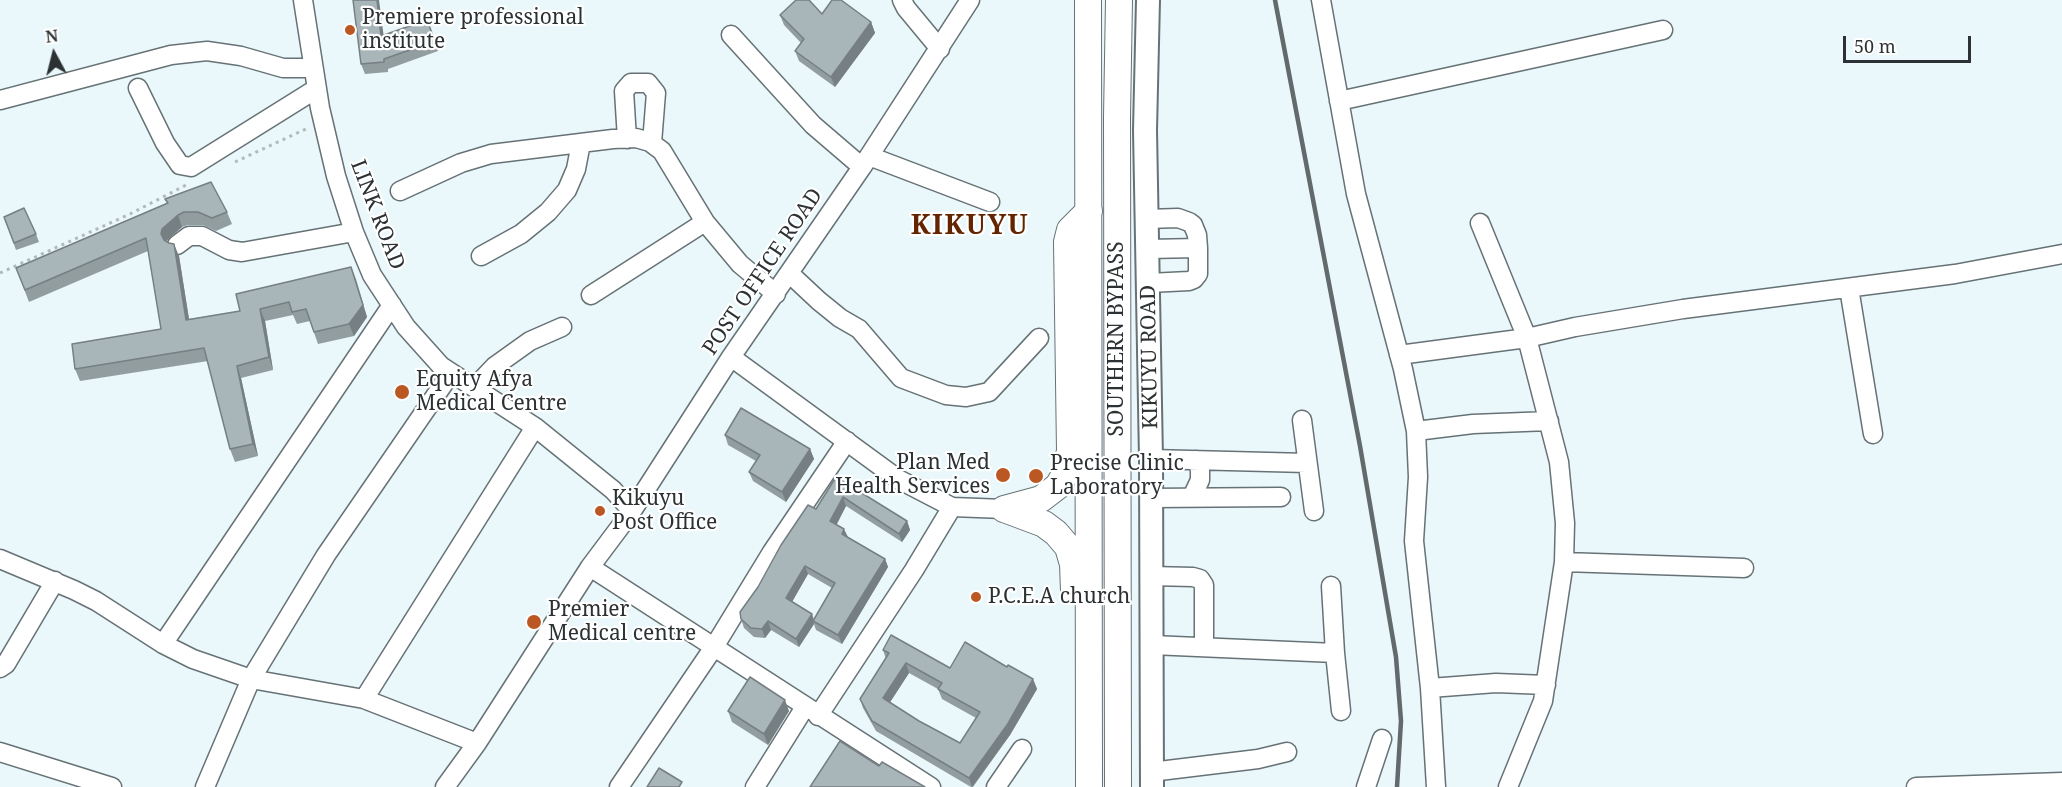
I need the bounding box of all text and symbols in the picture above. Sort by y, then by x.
place label: Premiere professional institute [362,5,584,55]
marker: Premiere professional institute [343,23,357,37]
north arrow [24,24,84,84]
text: N [44,24,59,48]
scale bar [1846,24,1974,62]
text: 50 m [1854,34,1896,58]
street label: LINK ROAD [345,157,409,273]
street label: POST OFFICE ROAD [698,184,828,360]
district label: KIKUYU [911,210,1029,242]
street label: SOUTHERN BYPASS [1104,241,1130,437]
street label: KIKUYU ROAD [1136,285,1164,429]
place label: Equity Afya Medical Centre [416,367,567,417]
marker: Equity Afya Medical Centre [393,383,411,401]
place label: Plan Med Health Services [835,450,990,500]
place label: Precise Clinic Laboratory [1050,451,1184,501]
marker: Plan Med Health Services [994,466,1012,484]
marker: Precise Clinic Laboratory [1027,467,1045,485]
place label: Kikuyu Post Office [612,486,717,536]
marker: Kikuyu Post Office [593,504,607,518]
place label: P.C.E.A church [988,584,1130,610]
marker: P.C.E.A church [969,590,983,604]
place label: Premier Medical centre [548,597,696,647]
marker: Premier Medical centre [525,613,543,631]

